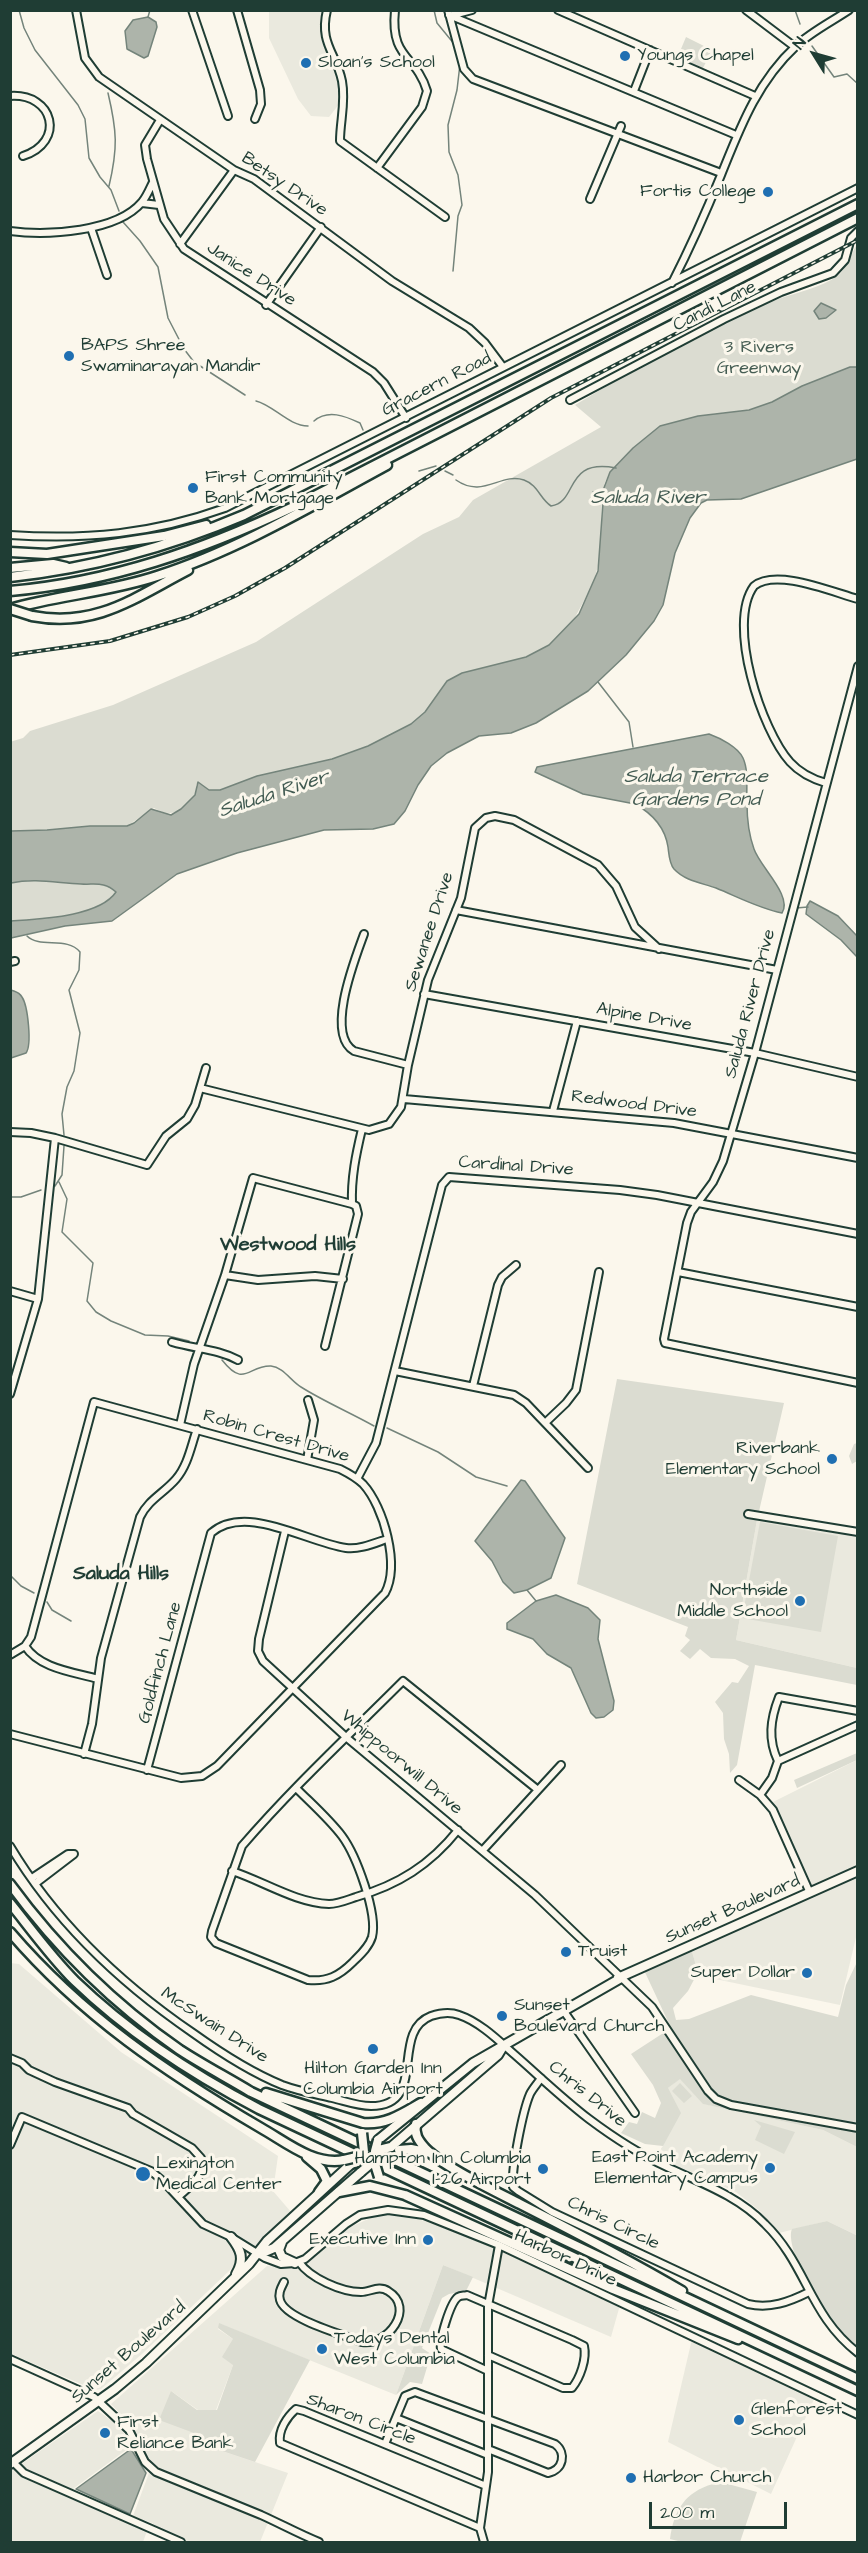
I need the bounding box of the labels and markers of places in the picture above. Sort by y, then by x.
place label: Youngs Chapel [637,45,754,67]
marker: Youngs Chapel [618,49,632,63]
place label: Sloan's School [318,52,435,74]
marker: Sloan's School [299,56,313,70]
place label: Fortis College [640,181,756,203]
marker: Fortis College [761,185,775,199]
place label: BAPS Shree Swaminarayan Mandir [81,335,260,378]
marker: BAPS Shree Swaminarayan Mandir [62,349,76,363]
place label: First Community Bank Mortgage [205,467,343,510]
marker: First Community Bank Mortgage [186,481,200,495]
place label: Riverbank Elementary School [666,1438,820,1480]
marker: Riverbank Elementary School [825,1452,839,1466]
place label: Northside Middle School [677,1580,788,1622]
marker: Northside Middle School [793,1594,807,1608]
place label: Truist [578,1941,627,1963]
marker: Truist [559,1945,573,1959]
place label: Super Dollar [691,1962,795,1984]
marker: Super Dollar [800,1966,814,1980]
place label: Sunset Boulevard Church [514,1995,665,2038]
marker: Sunset Boulevard Church [495,2009,509,2023]
marker: Hilton Garden Inn Columbia Airport [366,2042,380,2056]
place label: Hilton Garden Inn Columbia Airport [303,2058,443,2100]
place label: East Point Academy Elementary Campus [592,2147,758,2190]
place label: Hampton Inn Columbia I-26 Airport [355,2148,531,2190]
place label: Lexington Medical Center [156,2153,282,2196]
marker: East Point Academy Elementary Campus [763,2161,777,2175]
marker: Hampton Inn Columbia I-26 Airport [536,2162,550,2176]
marker: Lexington Medical Center [134,2165,152,2183]
place label: Executive Inn [310,2229,416,2251]
marker: Executive Inn [421,2233,435,2247]
place label: Todays Dental West Columbia [334,2328,455,2370]
marker: Todays Dental West Columbia [315,2342,329,2356]
place label: Glenforest School [751,2399,842,2442]
place label: First Reliance Bank [117,2412,234,2454]
marker: Glenforest School [732,2413,746,2427]
marker: First Reliance Bank [98,2426,112,2440]
place label: Harbor Church [643,2467,771,2489]
marker: Harbor Church [624,2471,638,2485]

